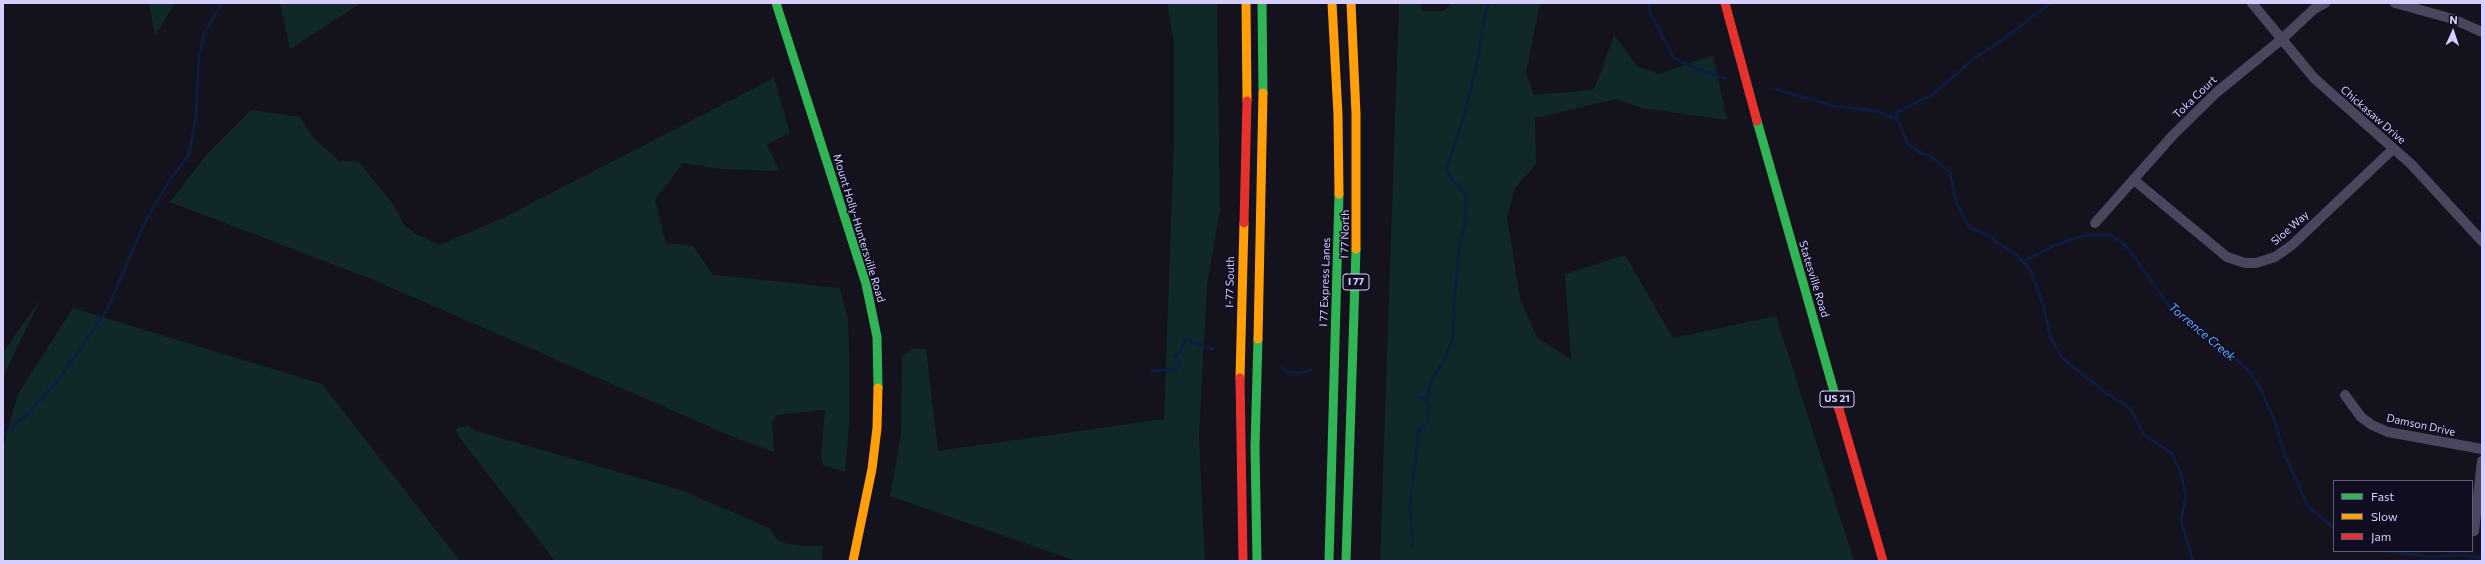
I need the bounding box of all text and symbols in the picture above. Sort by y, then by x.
north arrow [2433,12,2473,52]
text: N [2449,13,2458,26]
street label: Toka Court [2170,73,2220,121]
street label: Chickasaw Drive [2338,83,2408,147]
street label: Mount Holly-Huntersville Road [830,152,888,304]
street label: Sloe Way [2268,208,2312,248]
street label: I 77 North [1338,209,1352,259]
street label: I 77 Express Lanes [1317,237,1333,327]
street label: Statesville Road [1796,239,1832,319]
street label: I-77 South [1223,256,1237,308]
road number: I 77 [1343,274,1369,290]
water label: Torrence Creek [2166,300,2238,364]
road number: US 21 [1820,391,1854,407]
street label: Damson Drive [2385,411,2457,439]
legend [2333,480,2473,552]
text: Fast [2371,489,2394,503]
text: Slow [2371,509,2398,523]
text: Jam [2371,529,2391,543]

